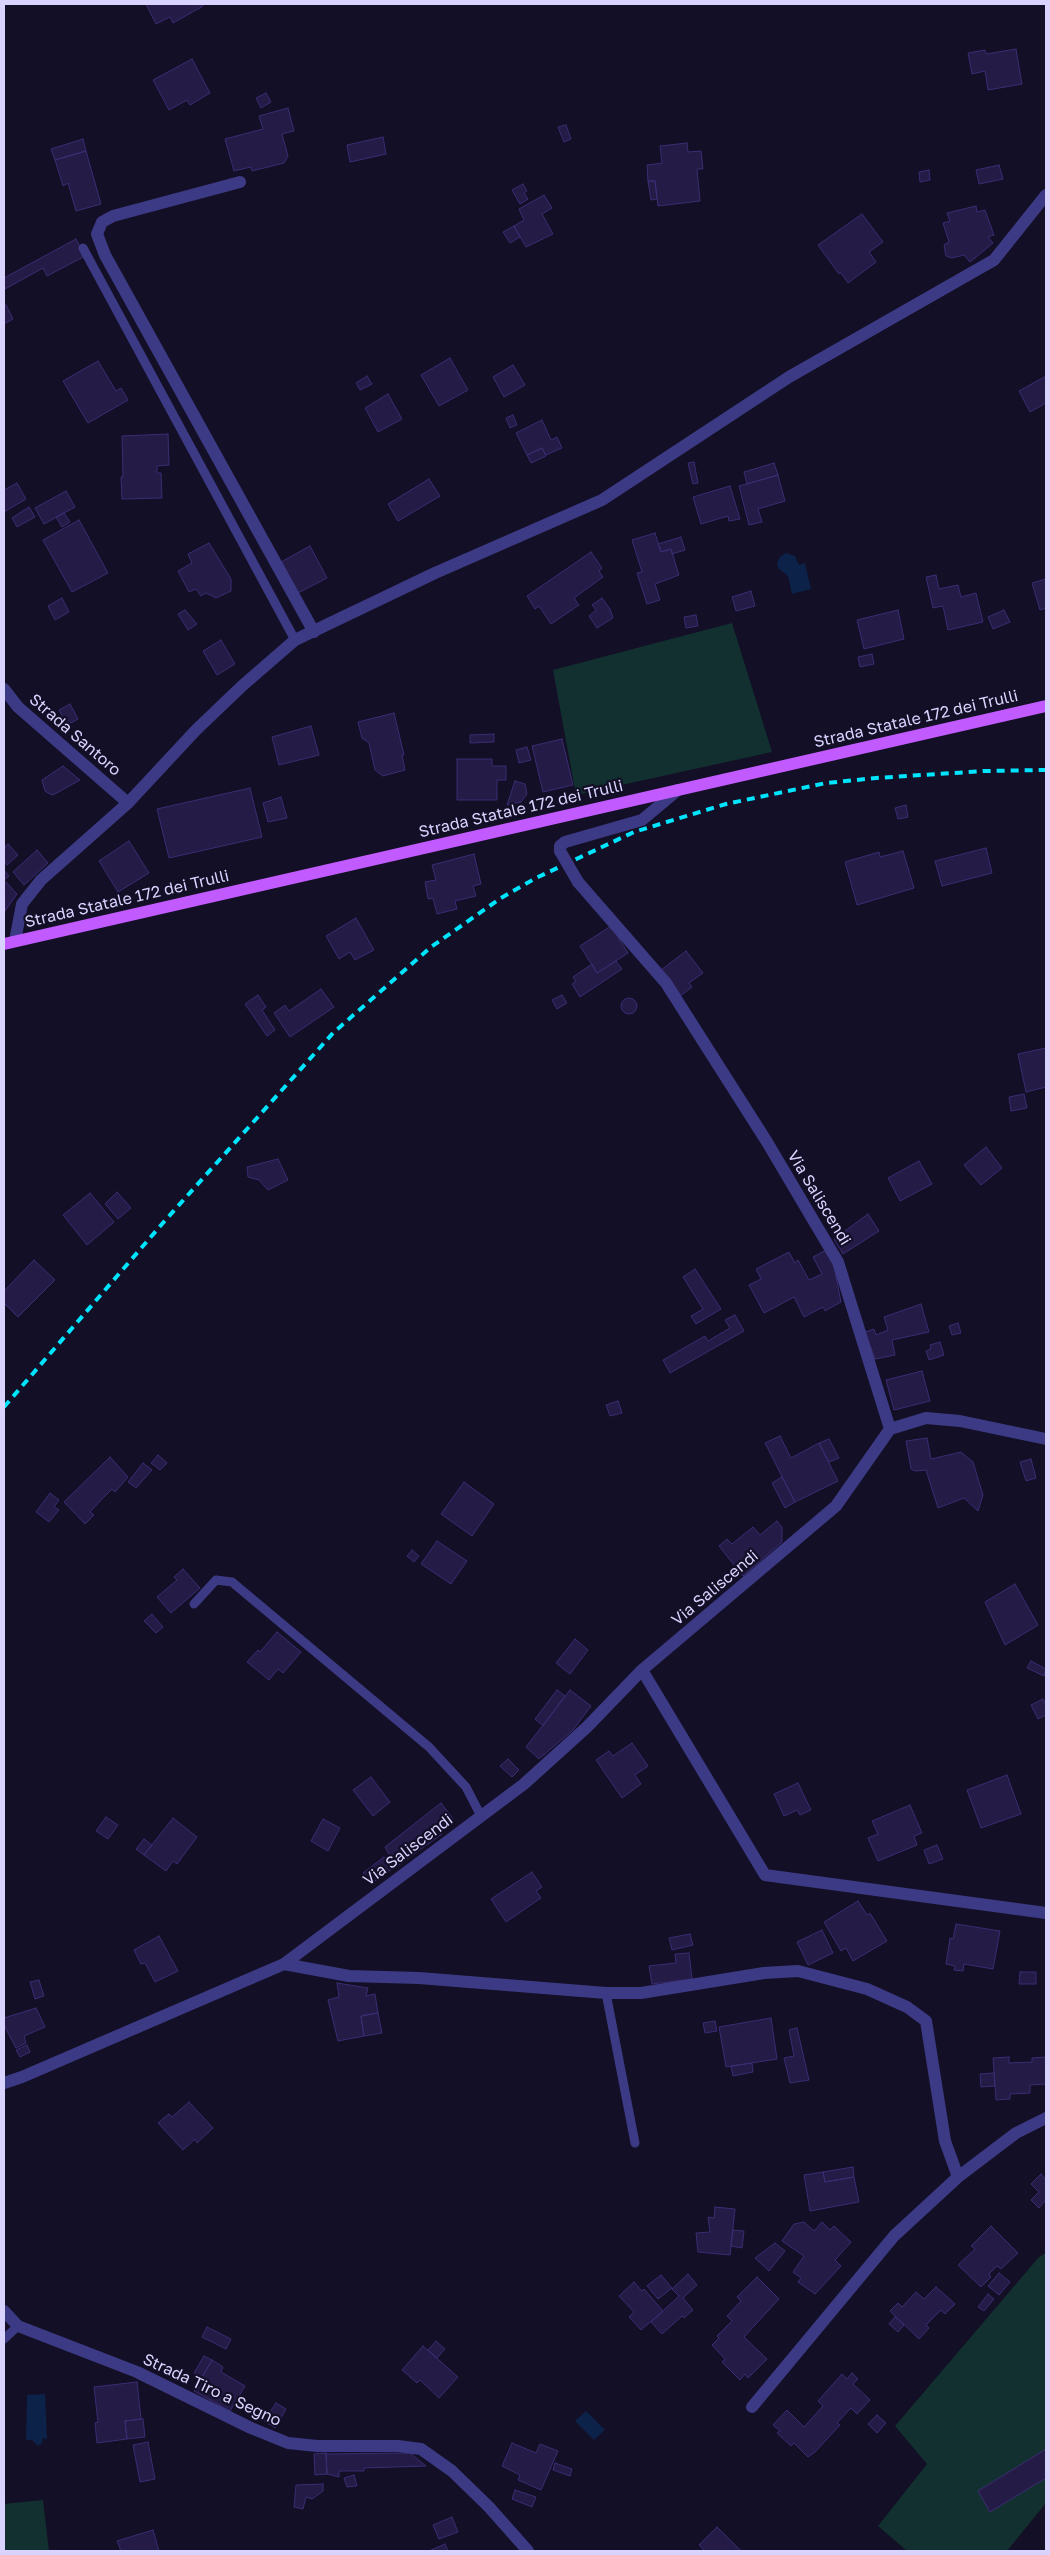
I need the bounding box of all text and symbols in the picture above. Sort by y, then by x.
street label: Strada Statale 172 dei Trulli [812,686,1020,752]
street label: Strada Santoro [25,690,125,780]
street label: Strada Statale 172 dei Trulli [417,776,625,842]
street label: Strada Statale 172 dei Trulli [23,866,231,932]
street label: Via Saliscendi [783,1147,855,1249]
street label: Via Saliscendi [668,1546,762,1630]
street label: Via Saliscendi [359,1810,457,1890]
street label: Strada Tiro a Segno [140,2350,284,2430]

